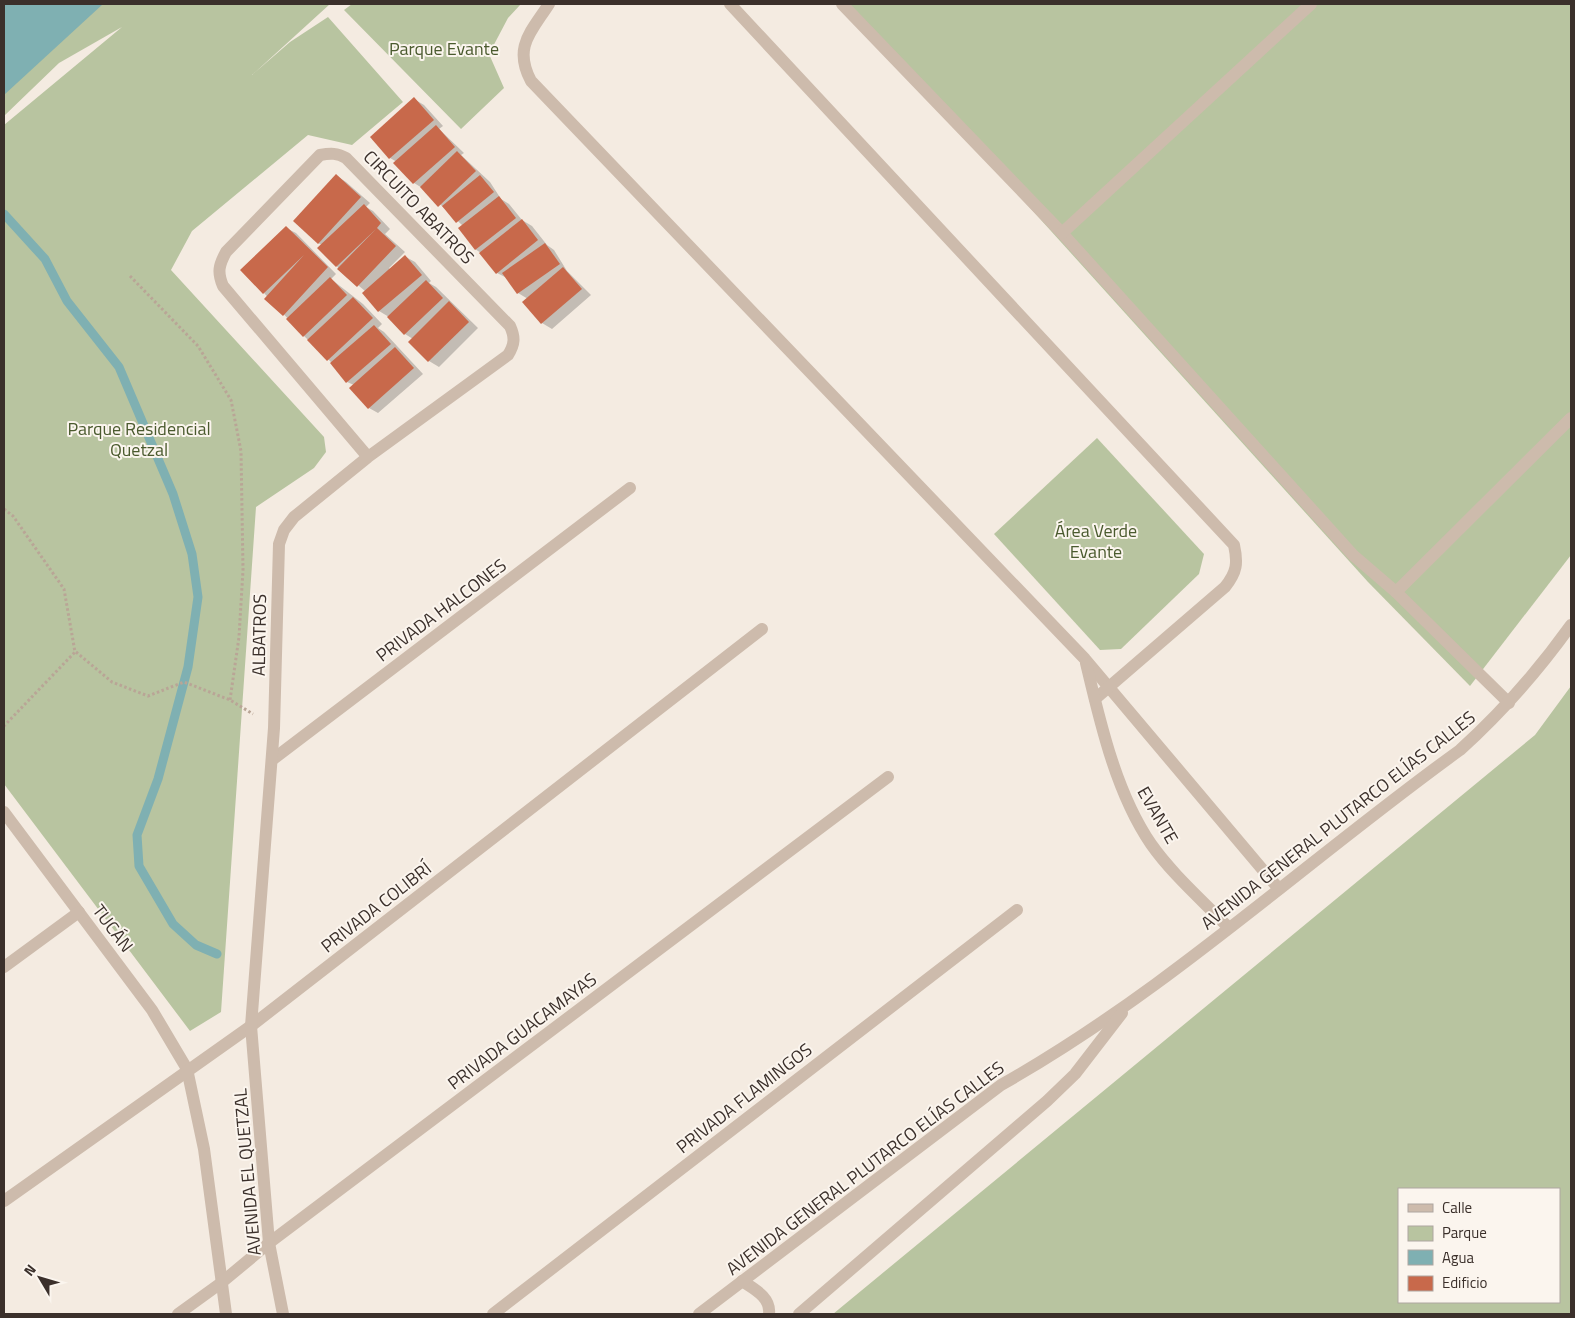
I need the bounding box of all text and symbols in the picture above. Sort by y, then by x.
park label: Parque Evante [389,35,499,62]
street label: CIRCUITO ABATROS [357,144,481,270]
park label: Parque Residencial Quetzal [67,415,211,463]
park label: Área Verde Evante [1055,517,1137,565]
street label: PRIVADA HALCONES [370,552,512,668]
street label: ALBATROS [245,594,273,676]
street label: AVENIDA GENERAL PLUTARCO ELÍAS CALLES [1195,704,1481,936]
street label: EVANTE [1131,781,1185,849]
street label: PRIVADA COLIBRÍ [315,855,438,959]
street label: TUCÁN [86,898,140,958]
street label: PRIVADA GUACAMAYAS [442,966,602,1096]
street label: PRIVADA FLAMINGOS [670,1036,818,1160]
street label: AVENIDA GENERAL PLUTARCO ELÍAS CALLES [720,1054,1010,1282]
street label: AVENIDA EL QUETZAL [226,1087,268,1257]
legend [1398,1188,1560,1303]
text: Calle [1442,1196,1472,1219]
text: Parque [1442,1221,1487,1244]
text: Agua [1442,1246,1474,1269]
north arrow [15,1253,65,1303]
text: N [18,1259,41,1280]
text: Edificio [1442,1271,1487,1294]

